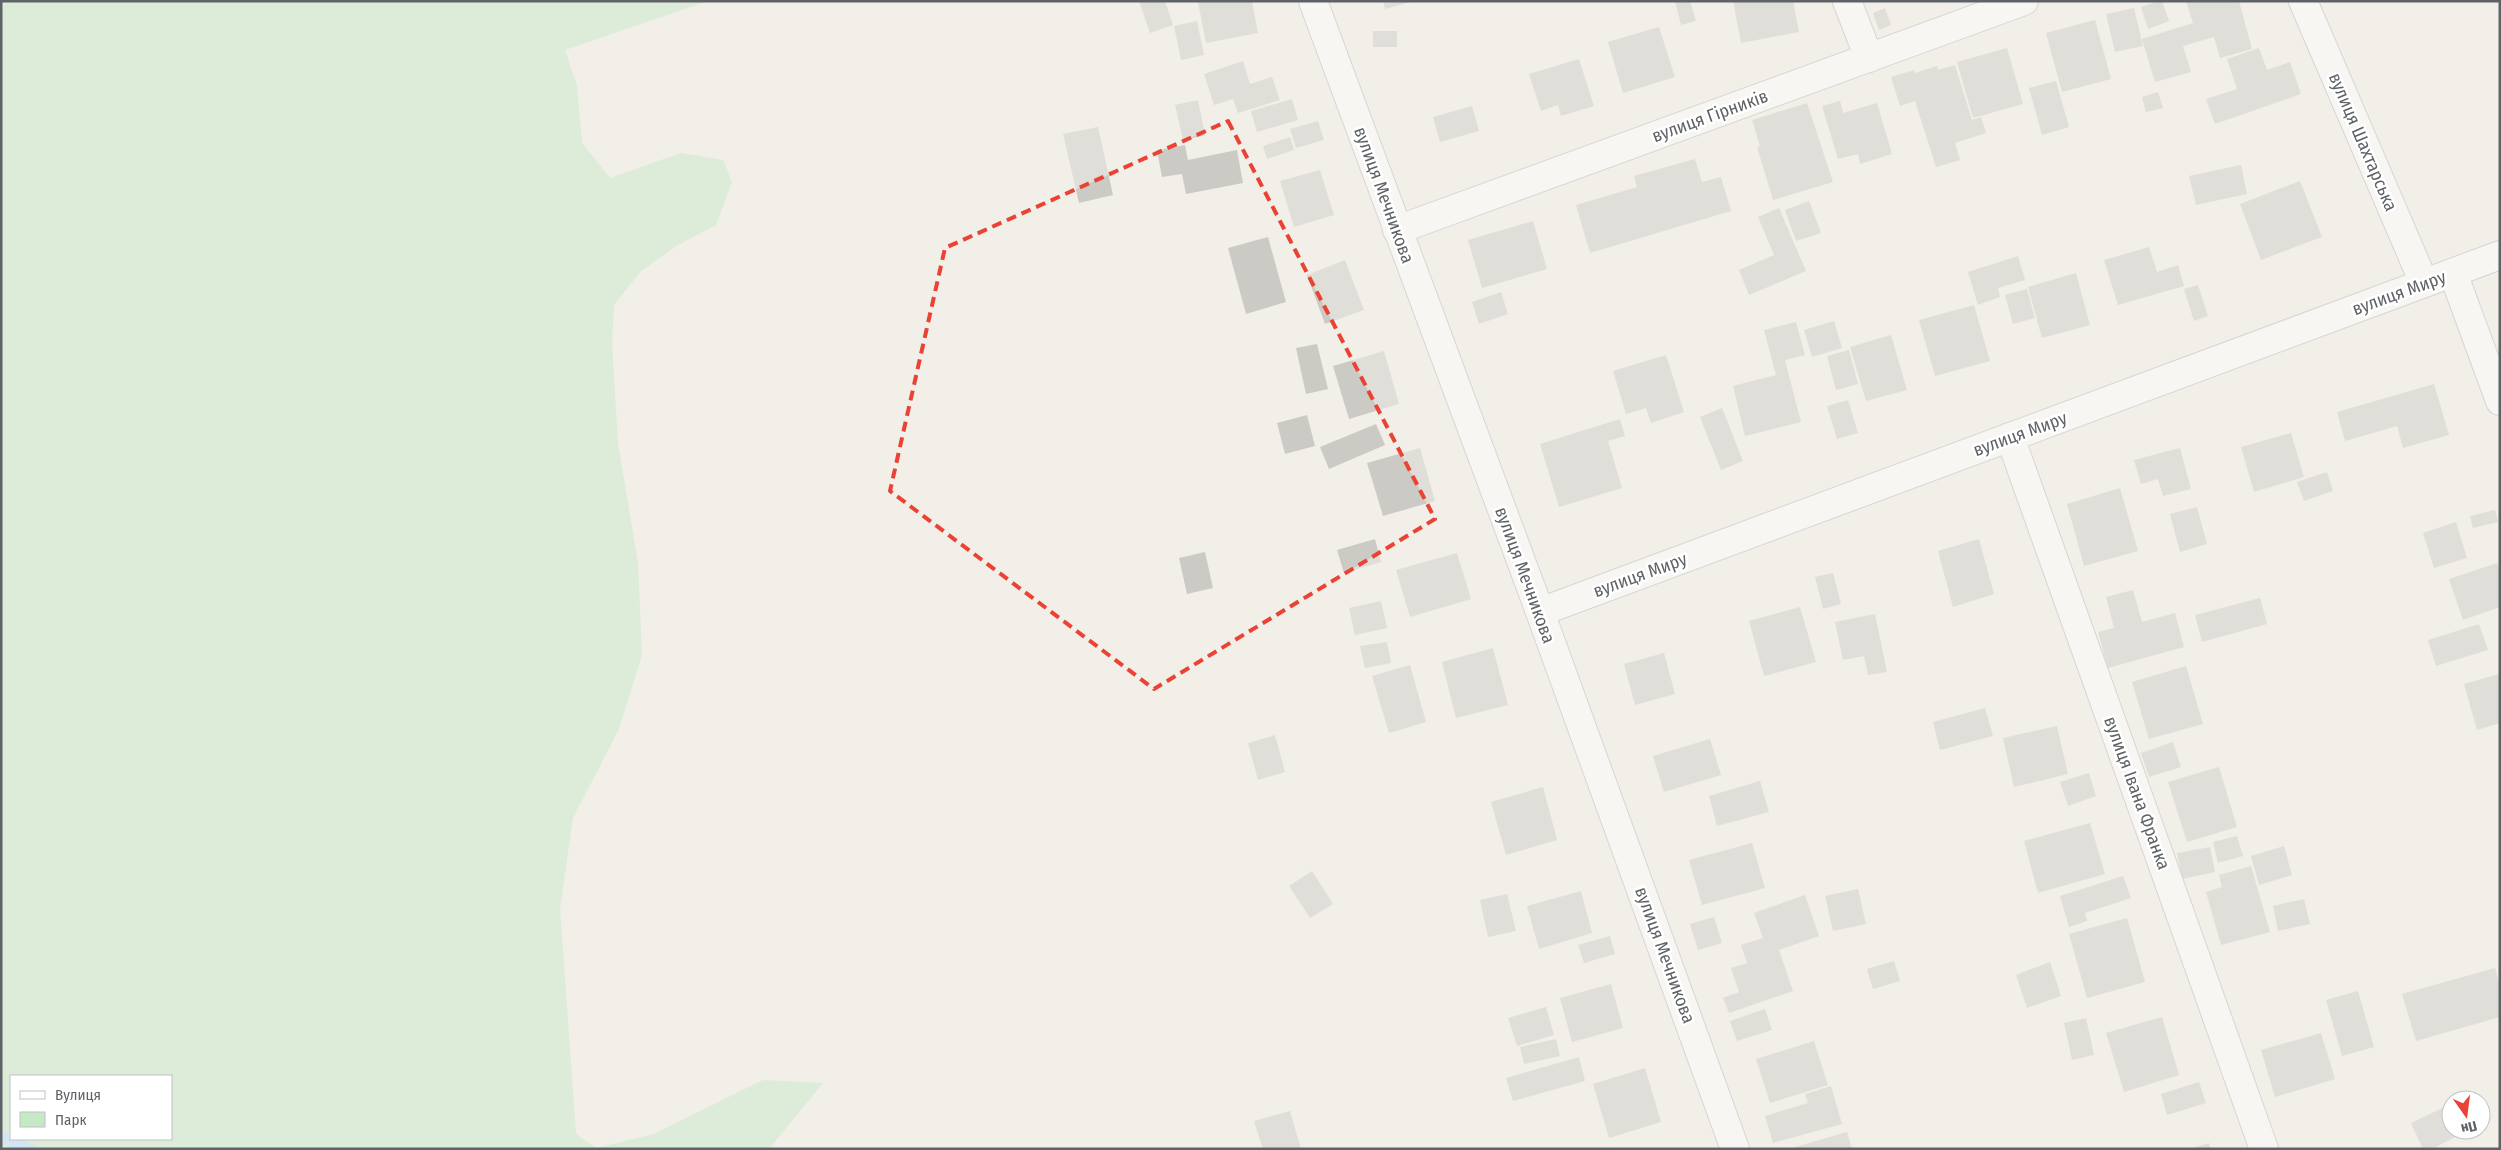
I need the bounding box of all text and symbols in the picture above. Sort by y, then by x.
street label: вулиця Шахтарська [2324,70,2402,215]
street label: вулиця Гірників [1649,85,1771,147]
street label: вулиця Мечникова [1349,124,1419,266]
street label: вулиця Миру [2349,266,2449,320]
street label: вулиця Миру [1970,407,2070,461]
street label: вулиця Мечникова [1490,504,1560,646]
street label: вулиця Миру [1590,548,1690,602]
street label: вулиця Івана Франка [2099,713,2175,873]
street label: вулиця Мечникова [1630,884,1700,1026]
legend [10,1075,172,1140]
text: Вулиця [55,1086,101,1104]
north arrow [2441,1090,2491,1140]
text: Парк [55,1111,86,1129]
text: Пн [2459,1117,2479,1137]

